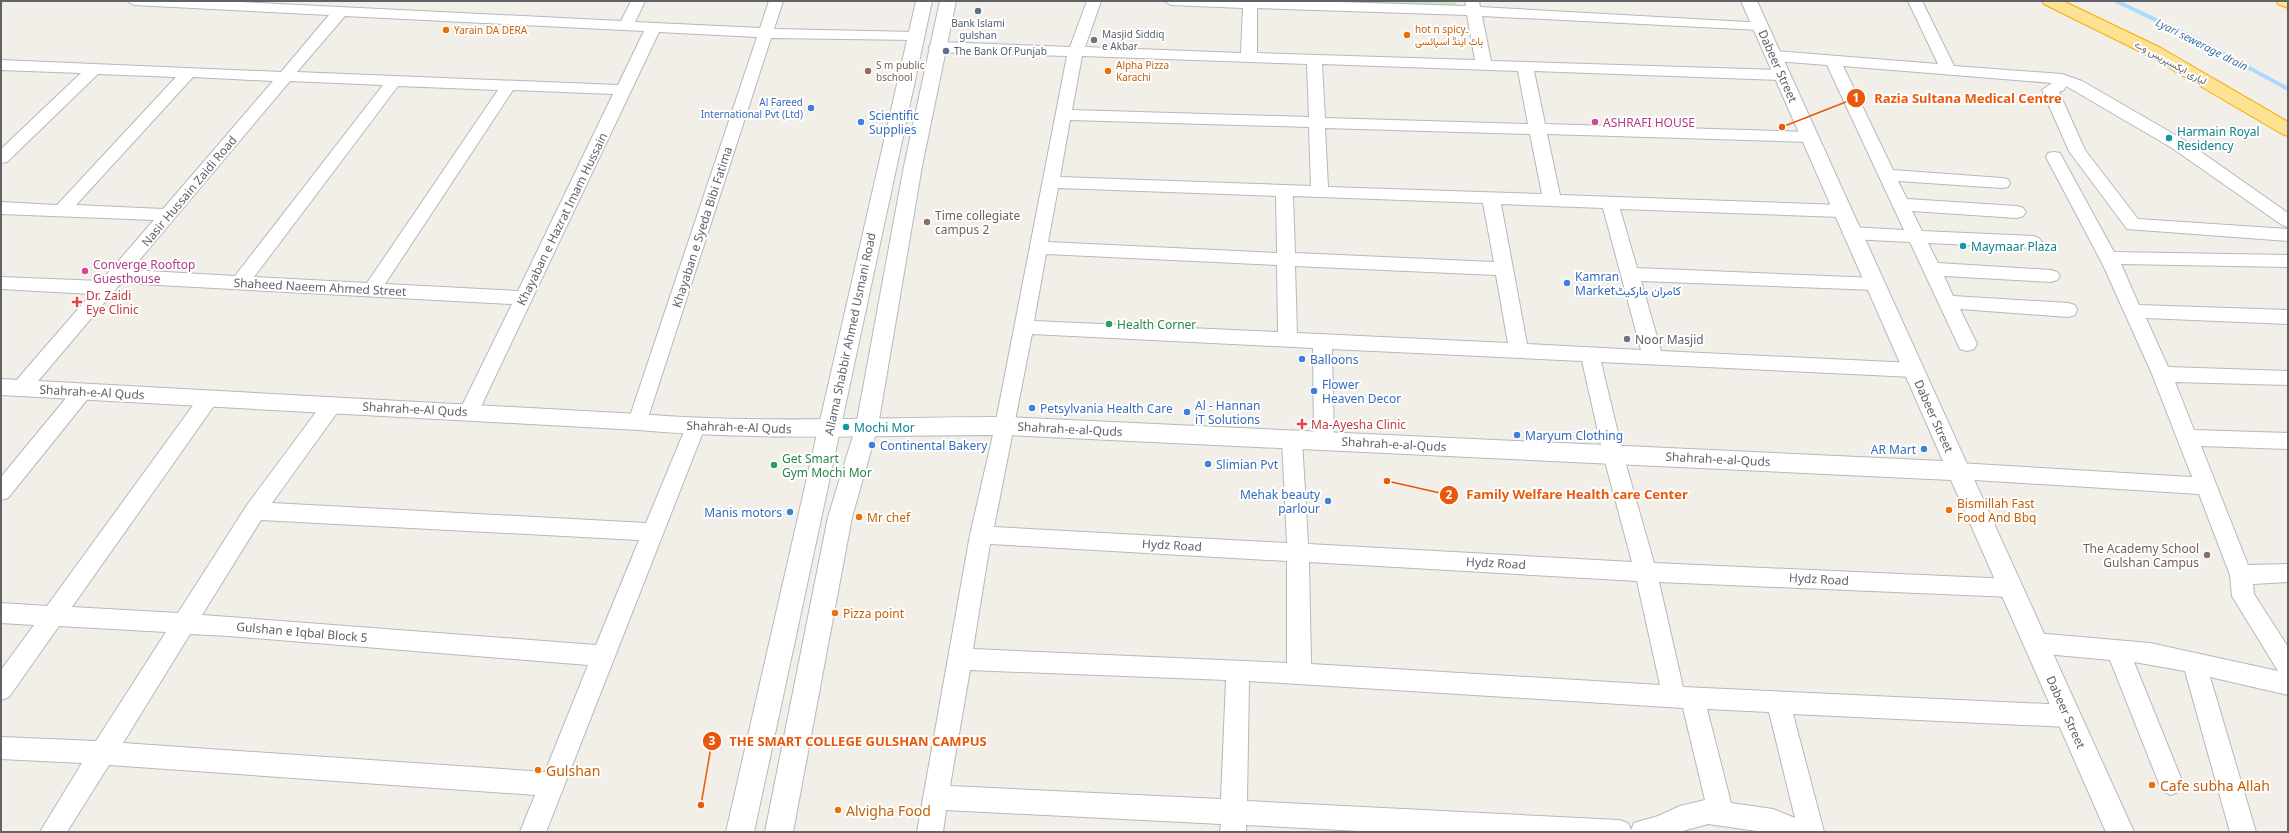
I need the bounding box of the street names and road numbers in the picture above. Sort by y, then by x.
street label: Dabeer Street [1754,27,1802,106]
street label: لیاری ایکسپریس وے [2132,36,2210,89]
street label: Khayaban e Hazrat Imam Hussain [513,130,611,308]
street label: Nasir Hussain Zaidi Road [137,132,241,250]
street label: Khayaban e Syeda Bibi Fatima [668,144,736,310]
street label: Allama Shabbir Ahmed Usmani Road [820,231,880,437]
street label: Shaheed Naeem Ahmed Street [233,274,407,300]
street label: Dabeer Street [1910,377,1958,456]
street label: Shahrah-e-Al Quds [39,381,145,403]
street label: Shahrah-e-Al Quds [362,398,468,420]
street label: Shahrah-e-Al Quds [686,417,792,437]
street label: Shahrah-e-al-Quds [1017,418,1123,440]
street label: Shahrah-e-al-Quds [1341,433,1447,455]
street label: Shahrah-e-al-Quds [1665,448,1771,470]
street label: Hydz Road [1142,535,1202,555]
street label: Hydz Road [1466,553,1526,573]
street label: Hydz Road [1789,569,1849,589]
street label: Gulshan e Iqbal Block 5 [236,618,368,646]
street label: Dabeer Street [2042,673,2090,752]

